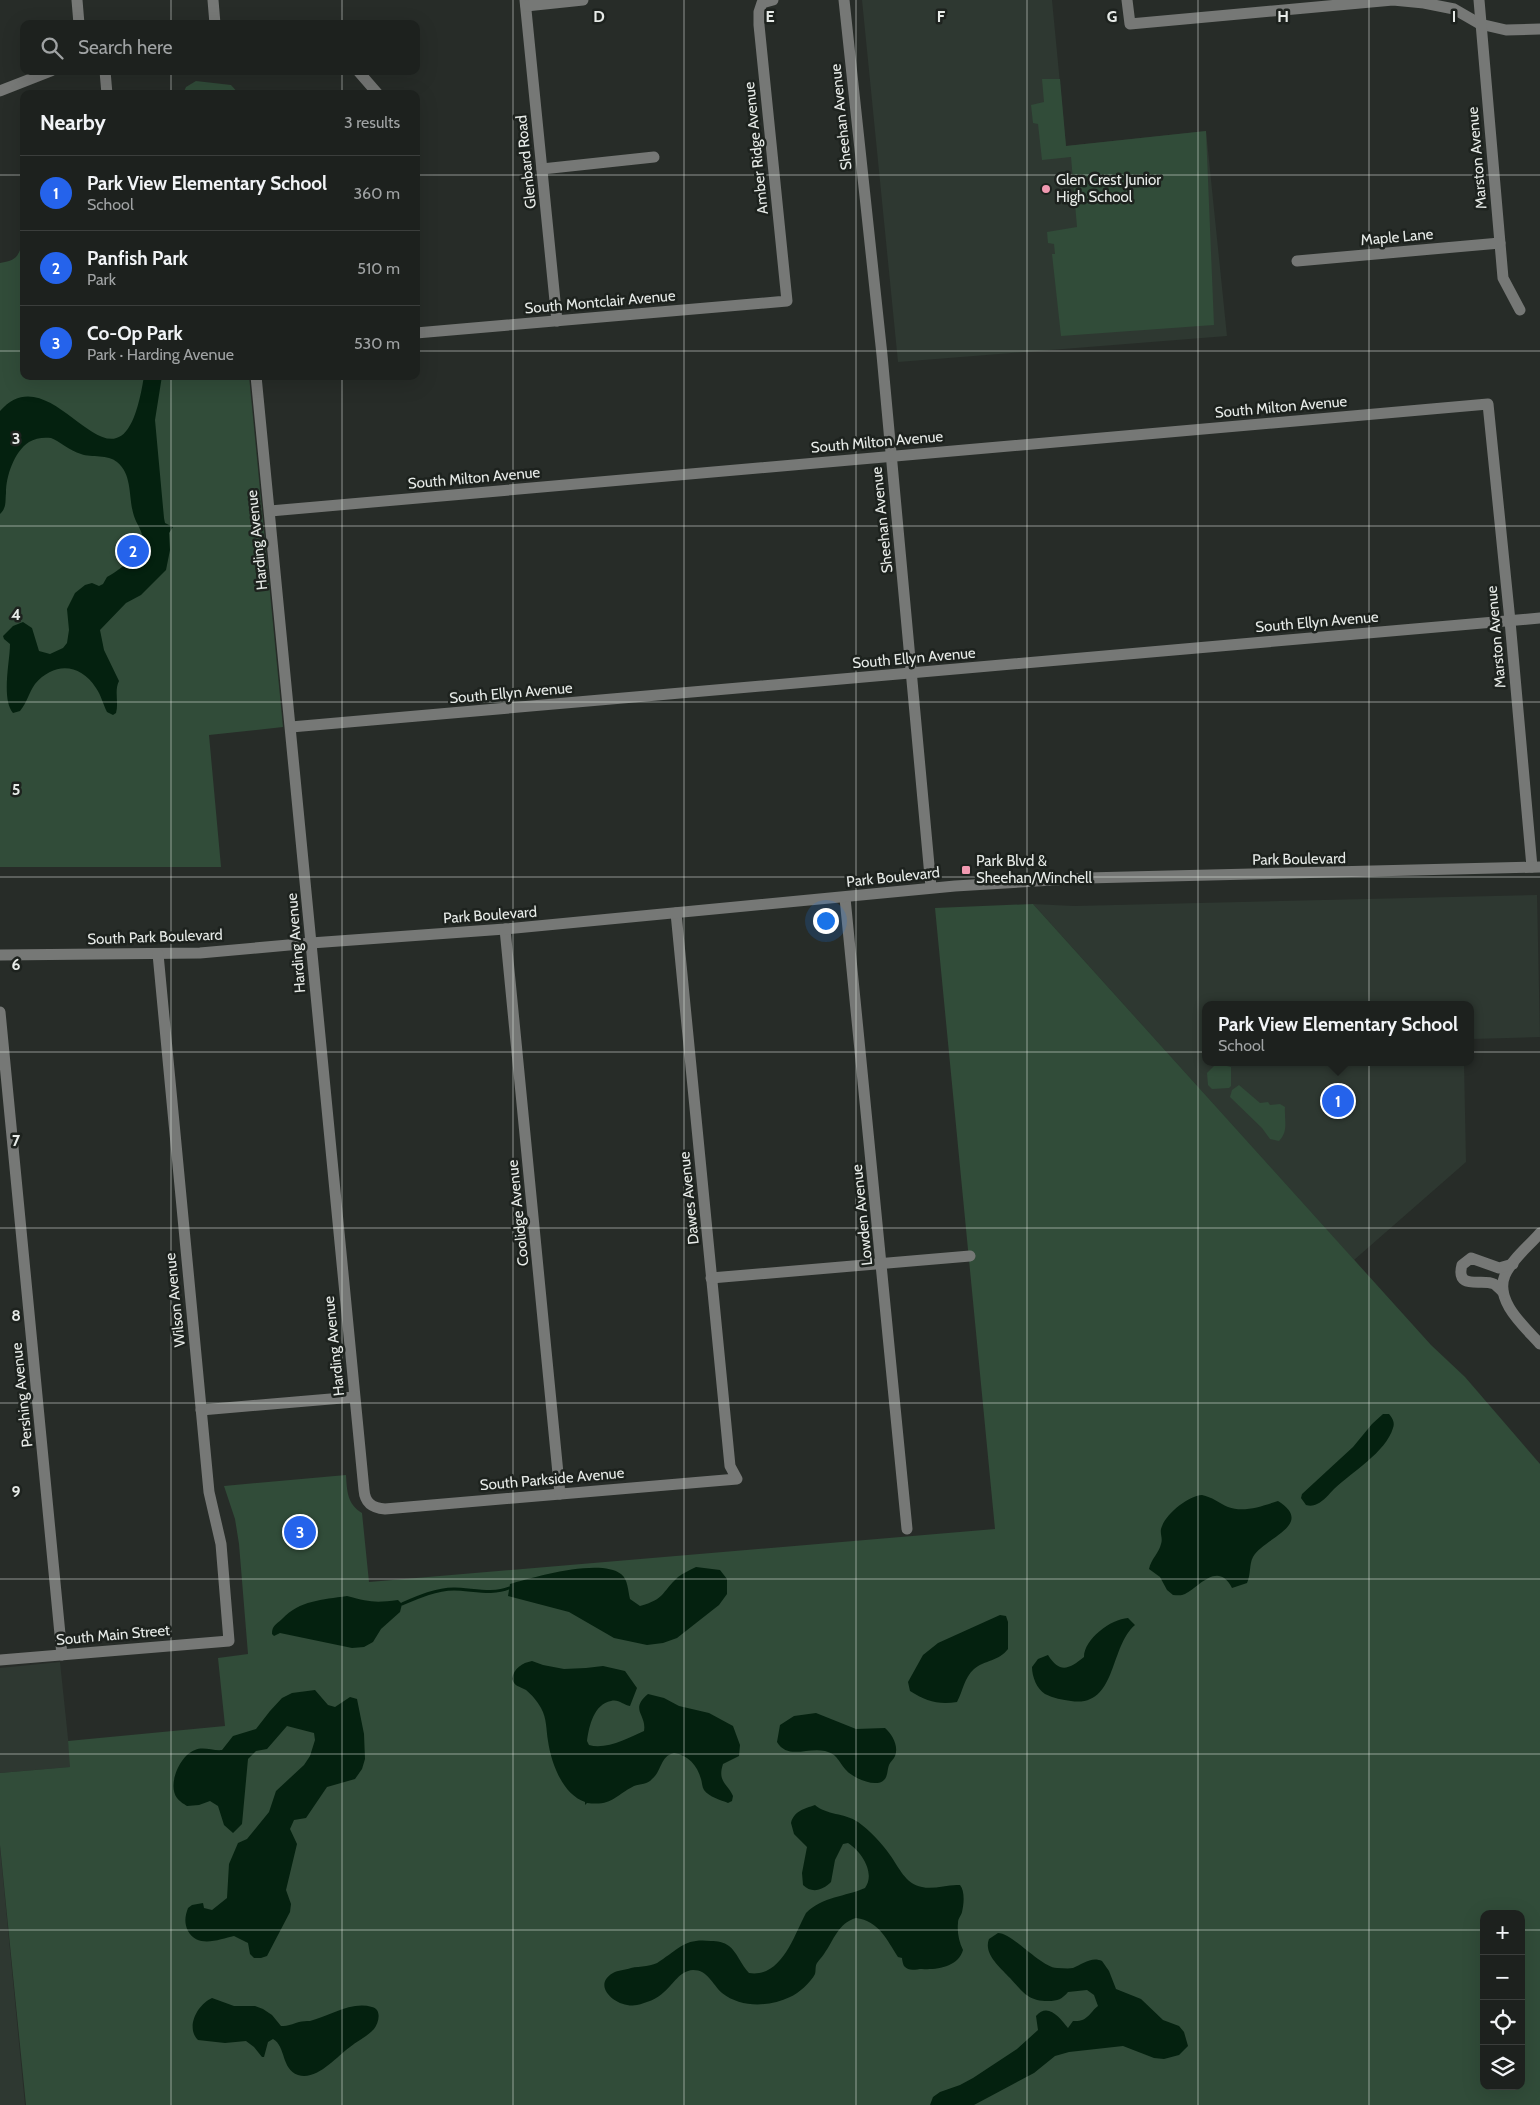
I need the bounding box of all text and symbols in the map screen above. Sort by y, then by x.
text: D [593,7,605,26]
text: E [765,7,775,26]
text: F [937,7,946,26]
text: G [1107,7,1117,26]
text: H [1277,7,1289,26]
text: I [1452,7,1456,26]
search box [20,20,420,75]
icon: search [38,34,66,62]
text: Search here [78,36,172,59]
street label: Sheehan Avenue [826,63,856,171]
street label: Amber Ridge Avenue [740,81,772,215]
street label: Marston Avenue [1464,106,1490,210]
text: Nearby [40,110,106,135]
text: 3 results [344,113,400,132]
street label: Glenbard Road [512,114,540,210]
place label: Glen Crest Junior High School [1056,171,1161,206]
text: Park View Elementary School [87,172,327,195]
marker: Glen Crest Junior High School [1040,183,1052,195]
text: 1 [53,184,59,203]
text: 360 m [353,184,400,203]
text: School [87,195,134,214]
street label: Maple Lane [1360,225,1434,249]
text: Panfish Park [87,247,188,270]
text: 2 [52,259,60,278]
text: 510 m [357,259,400,278]
text: Park [87,270,116,289]
street label: South Montclair Avenue [524,286,676,318]
text: Co-Op Park [87,322,183,345]
text: 3 [52,334,60,353]
text: 530 m [354,334,400,353]
text: Park · Harding Avenue [87,345,234,364]
street label: South Milton Avenue [1214,392,1348,422]
street label: South Milton Avenue [810,427,944,457]
text: 3 [12,429,20,448]
street label: South Milton Avenue [407,463,541,493]
street label: Sheehan Avenue [867,466,897,574]
street label: Harding Avenue [243,489,271,591]
pin: 2 [117,532,149,570]
street label: Marston Avenue [1483,585,1509,689]
text: 4 [11,605,21,624]
street label: South Ellyn Avenue [1255,608,1380,636]
street label: South Ellyn Avenue [852,644,977,672]
street label: South Ellyn Avenue [449,679,574,707]
text: 5 [12,780,20,799]
street label: Park Boulevard [1252,849,1346,869]
place label: Park Blvd & Sheehan/Winchell [976,852,1093,887]
street label: Park Boulevard [845,863,941,891]
marker: Park Blvd & Sheehan/Winchell [960,864,972,876]
street label: Harding Avenue [283,892,309,994]
street label: Park Boulevard [443,903,537,927]
your location [813,908,839,934]
street label: South Park Boulevard [87,926,223,948]
text: 6 [12,955,21,974]
popup [1202,1001,1474,1066]
text: Park View Elementary School [1218,1013,1458,1036]
text: School [1218,1036,1265,1055]
pin: 1 [1322,1082,1354,1120]
text: 7 [12,1131,21,1150]
street label: Dawes Avenue [675,1150,703,1245]
street label: Coolidge Avenue [503,1159,533,1267]
street label: Lowden Avenue [848,1163,876,1266]
street label: Wilson Avenue [161,1252,189,1348]
street label: Harding Avenue [320,1295,348,1397]
text: 8 [11,1306,21,1325]
street label: Pershing Avenue [8,1341,36,1448]
street label: South Parkside Avenue [479,1464,625,1494]
text: 9 [12,1482,21,1501]
pin: 3 [284,1513,316,1551]
street label: South Main Street [55,1621,171,1649]
map controls [1480,1910,1525,2090]
button: + [1480,1910,1525,1955]
button: − [1480,1955,1525,2000]
button: locate [1480,2000,1525,2045]
button: layers [1480,2045,1525,2090]

